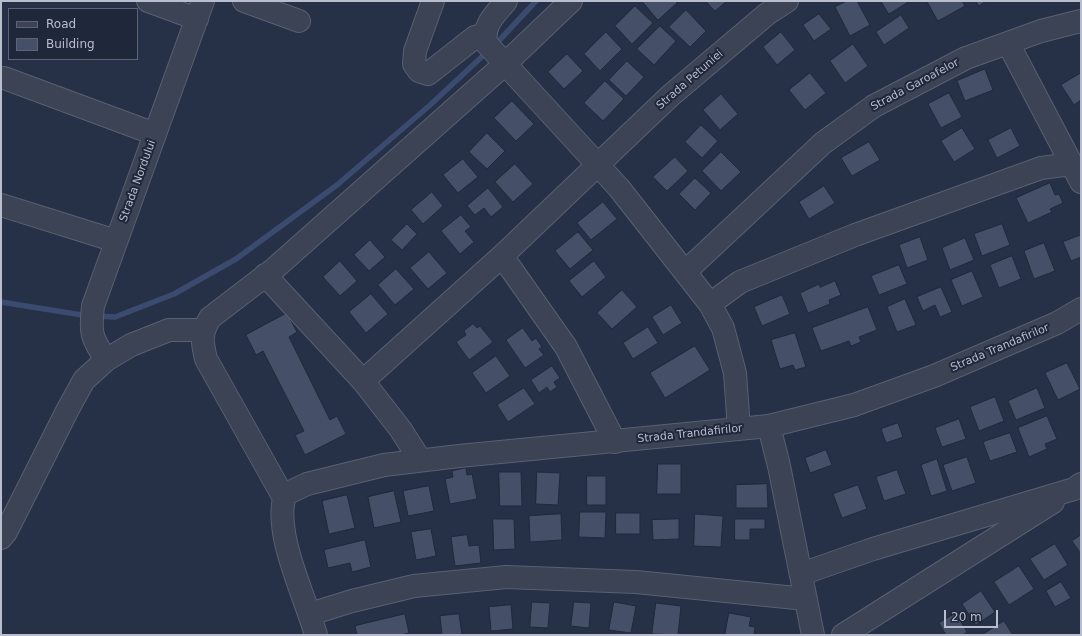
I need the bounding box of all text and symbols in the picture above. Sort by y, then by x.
legend [8,8,138,60]
text: Road [46,17,76,31]
text: Building [46,37,95,51]
street label: Strada Petuniei [654,47,726,113]
street label: Strada Garoafelor [869,56,961,114]
street label: Strada Nordului [117,138,159,224]
street label: Strada Trandafirilor [949,321,1051,375]
street label: Strada Trandafirilor [637,422,743,446]
scale bar [946,602,1000,628]
text: 20 m [951,610,982,624]

